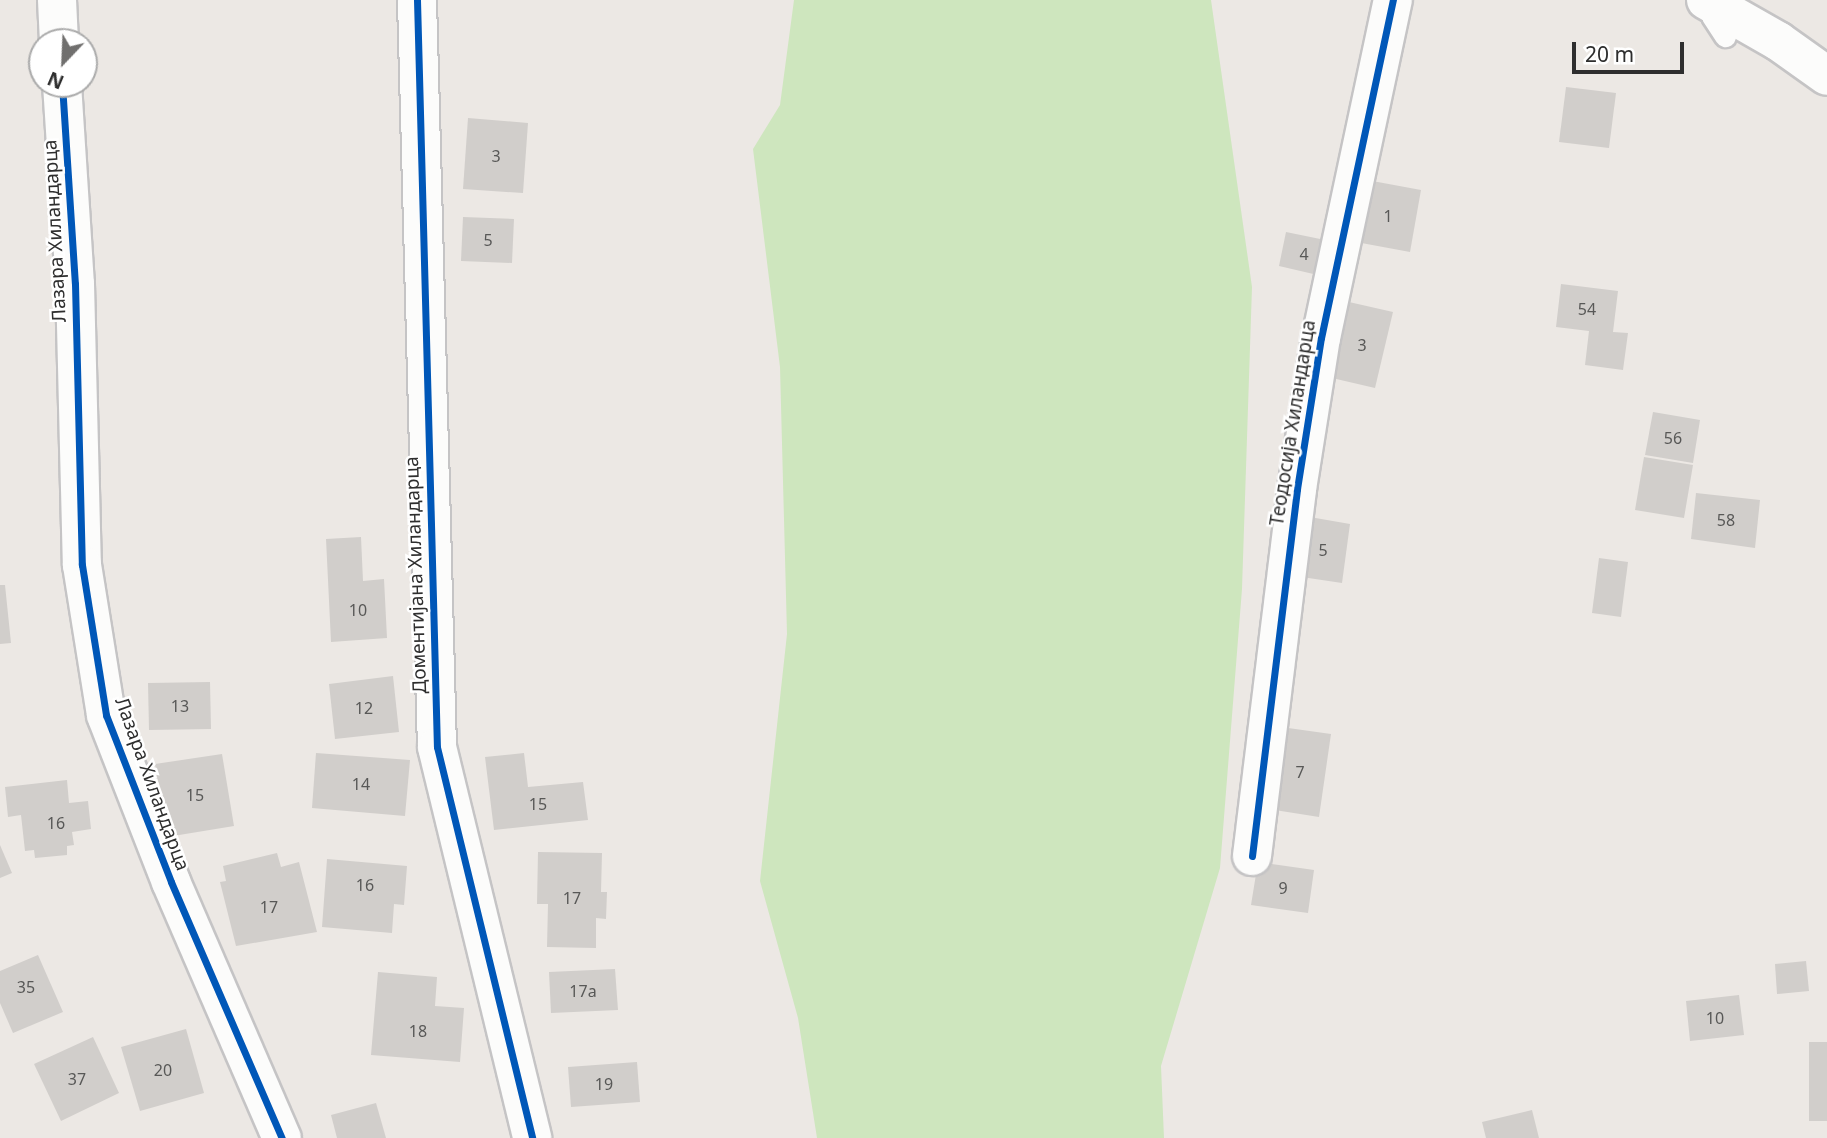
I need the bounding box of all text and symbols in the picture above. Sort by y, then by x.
north arrow [28,28,98,98]
scale bar [1575,28,1687,72]
text: 20 m [1585,40,1634,68]
text: N [43,66,68,95]
street label: Лазара Хиландарца [39,139,71,323]
house number: 3 [491,146,501,166]
house number: 1 [1383,206,1393,226]
house number: 5 [483,230,493,250]
house number: 4 [1299,244,1309,264]
house number: 54 [1578,299,1596,319]
street label: Теодосија Хиландарца [1265,319,1321,527]
house number: 3 [1357,335,1367,355]
house number: 56 [1664,428,1682,448]
street label: Доментијана Хиландарца [400,456,432,694]
house number: 58 [1717,510,1735,530]
house number: 5 [1318,540,1328,560]
house number: 10 [349,600,367,620]
street label: Лазара Хиландарца [110,694,194,874]
house number: 13 [171,696,189,716]
house number: 12 [355,698,373,718]
house number: 7 [1295,762,1305,782]
house number: 14 [352,774,370,794]
house number: 15 [186,785,204,805]
house number: 15 [529,794,547,814]
house number: 16 [47,813,65,833]
house number: 16 [356,875,374,895]
house number: 9 [1278,878,1288,898]
house number: 17 [563,888,581,908]
house number: 17 [260,897,278,917]
house number: 35 [17,977,35,997]
house number: 17a [569,981,597,1001]
house number: 10 [1706,1008,1724,1028]
house number: 18 [409,1021,427,1041]
house number: 20 [154,1060,172,1080]
house number: 37 [68,1069,86,1089]
house number: 19 [595,1074,613,1094]

